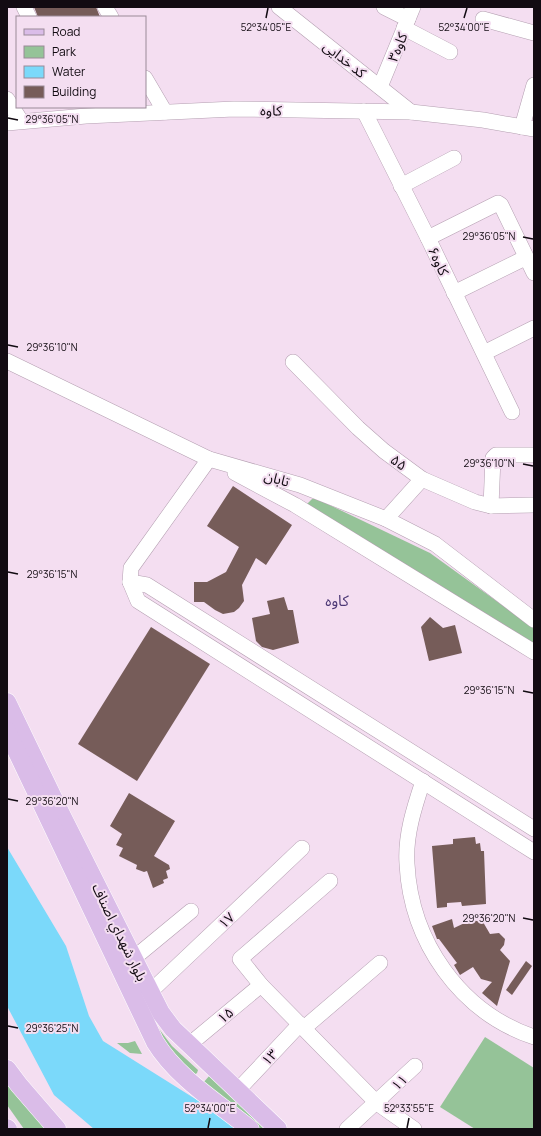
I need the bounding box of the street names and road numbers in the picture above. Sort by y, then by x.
street label: کاوه۳ [383,29,411,64]
street label: کد خدایی [320,36,371,82]
street label: کاوه [260,100,282,120]
street label: کاوه۶ [424,243,454,279]
street label: ۵۵ [387,450,411,474]
street label: تابان [262,465,292,491]
street label: بلوار شهداي اصناف [86,880,152,985]
street label: ۱۷ [214,908,238,932]
street label: ۱۵ [213,1003,237,1027]
street label: ۱۳ [257,1045,281,1069]
street label: ۱۱ [387,1070,411,1094]

